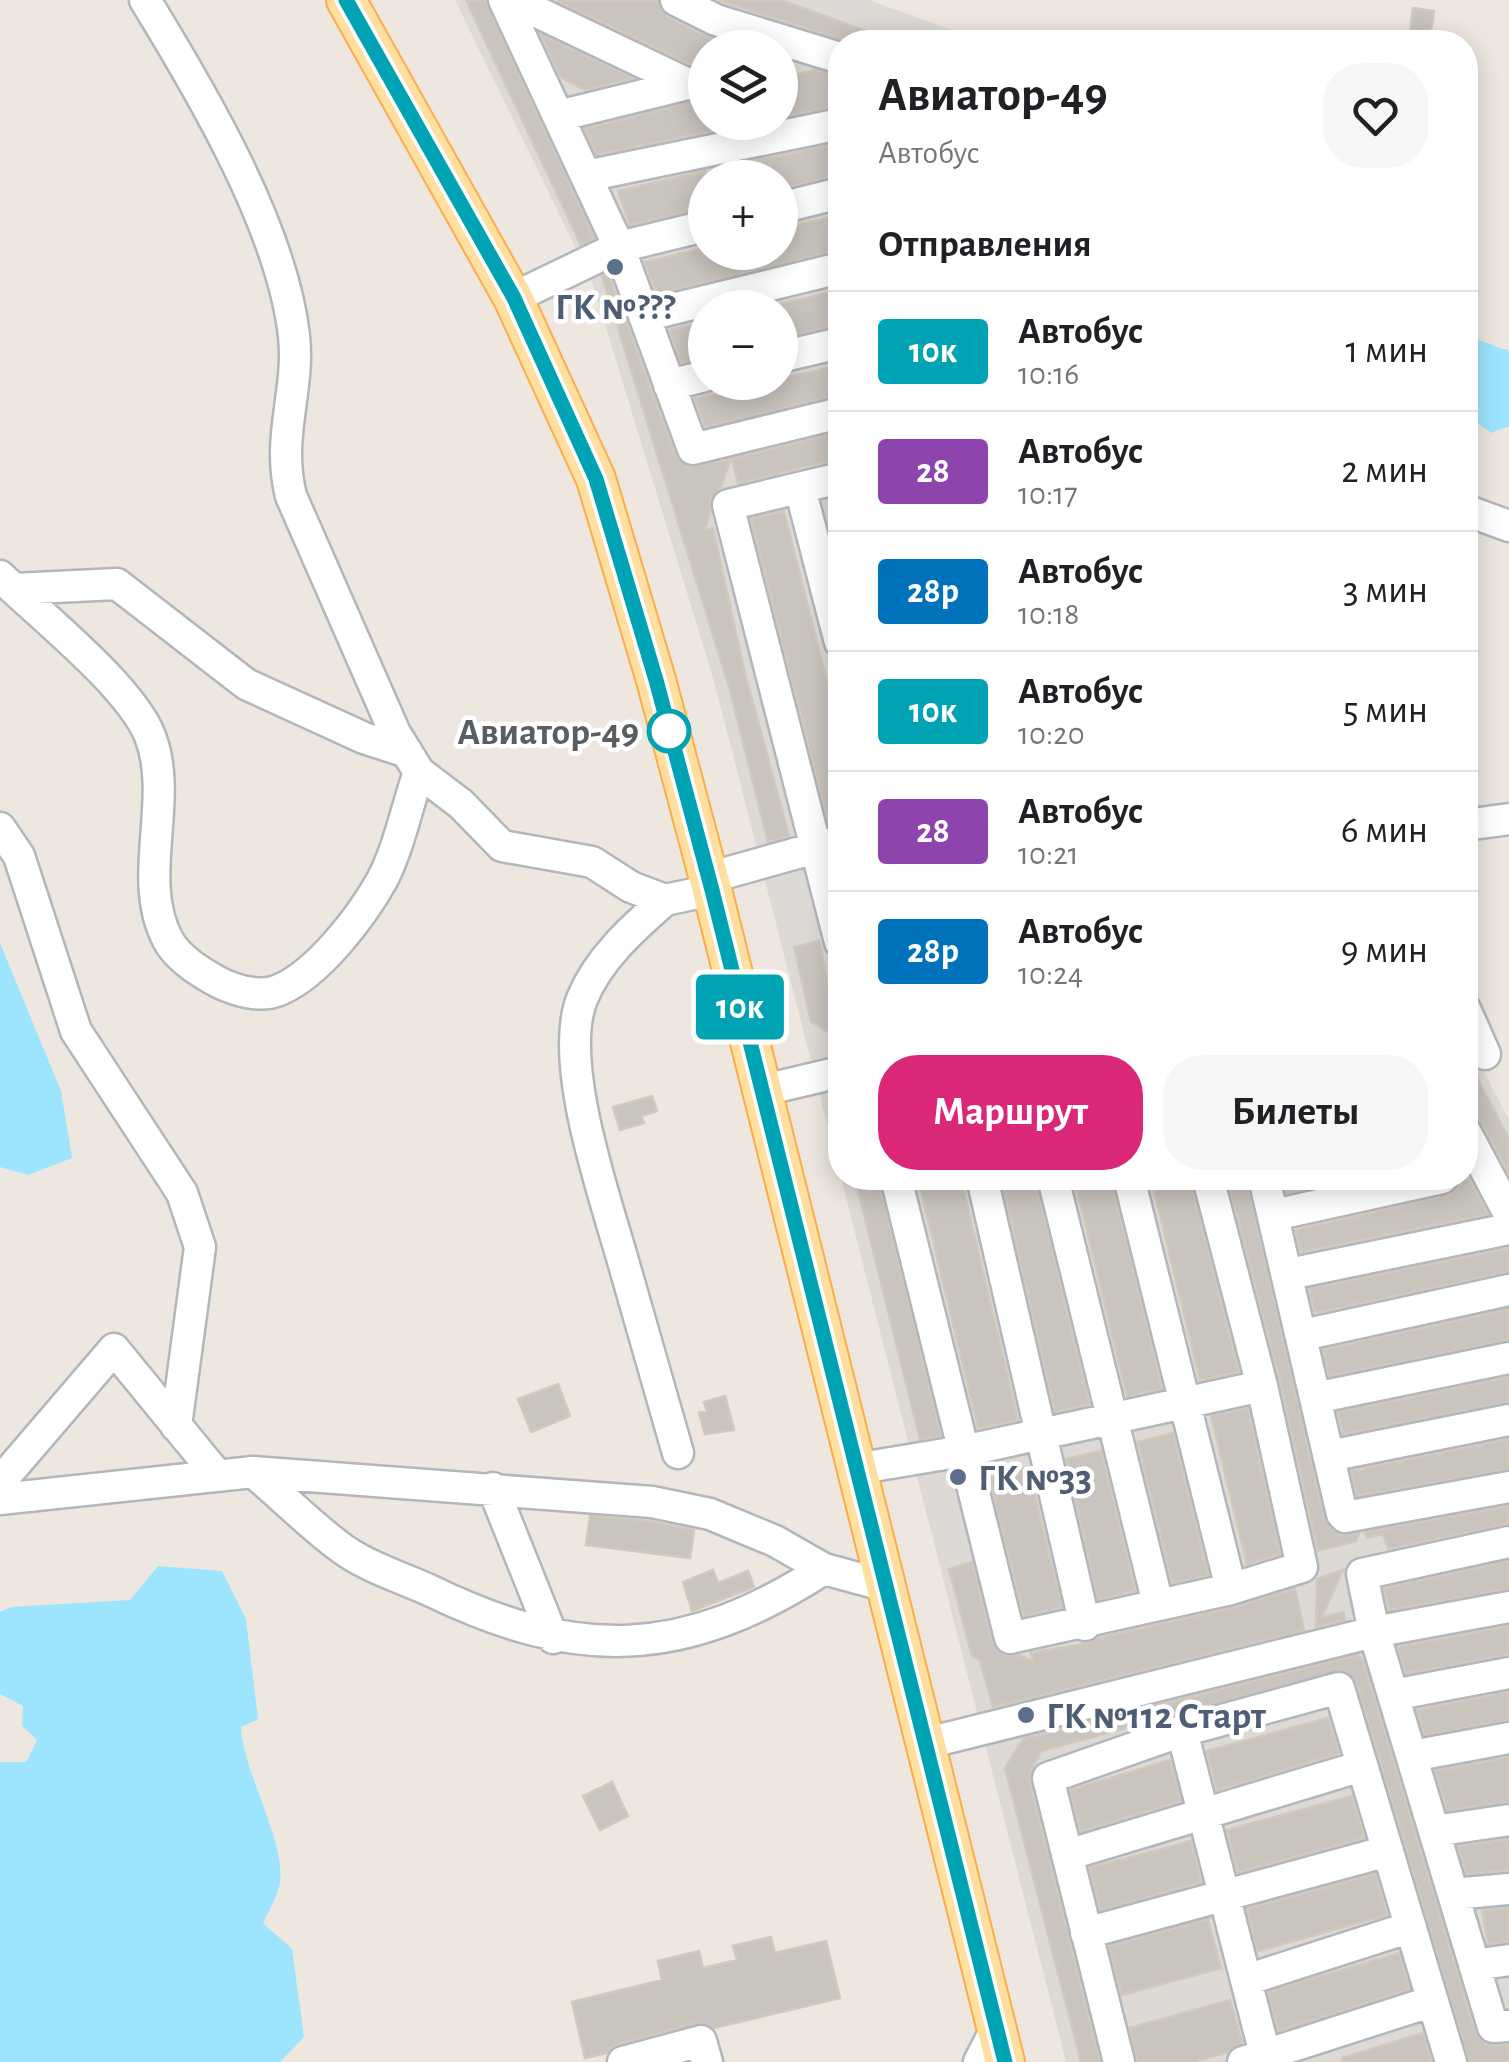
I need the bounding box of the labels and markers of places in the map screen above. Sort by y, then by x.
marker: ГК №??? [604,256,626,278]
place label: ГК №??? [555,289,676,327]
marker: Авиатор-49 [648,710,690,752]
place label: Авиатор-49 [457,714,639,752]
place label: ГК №33 [978,1460,1092,1498]
marker: ГК №33 [947,1466,969,1488]
place label: ГК №112 Старт [1046,1698,1266,1736]
marker: ГК №112 Старт [1015,1704,1037,1726]

